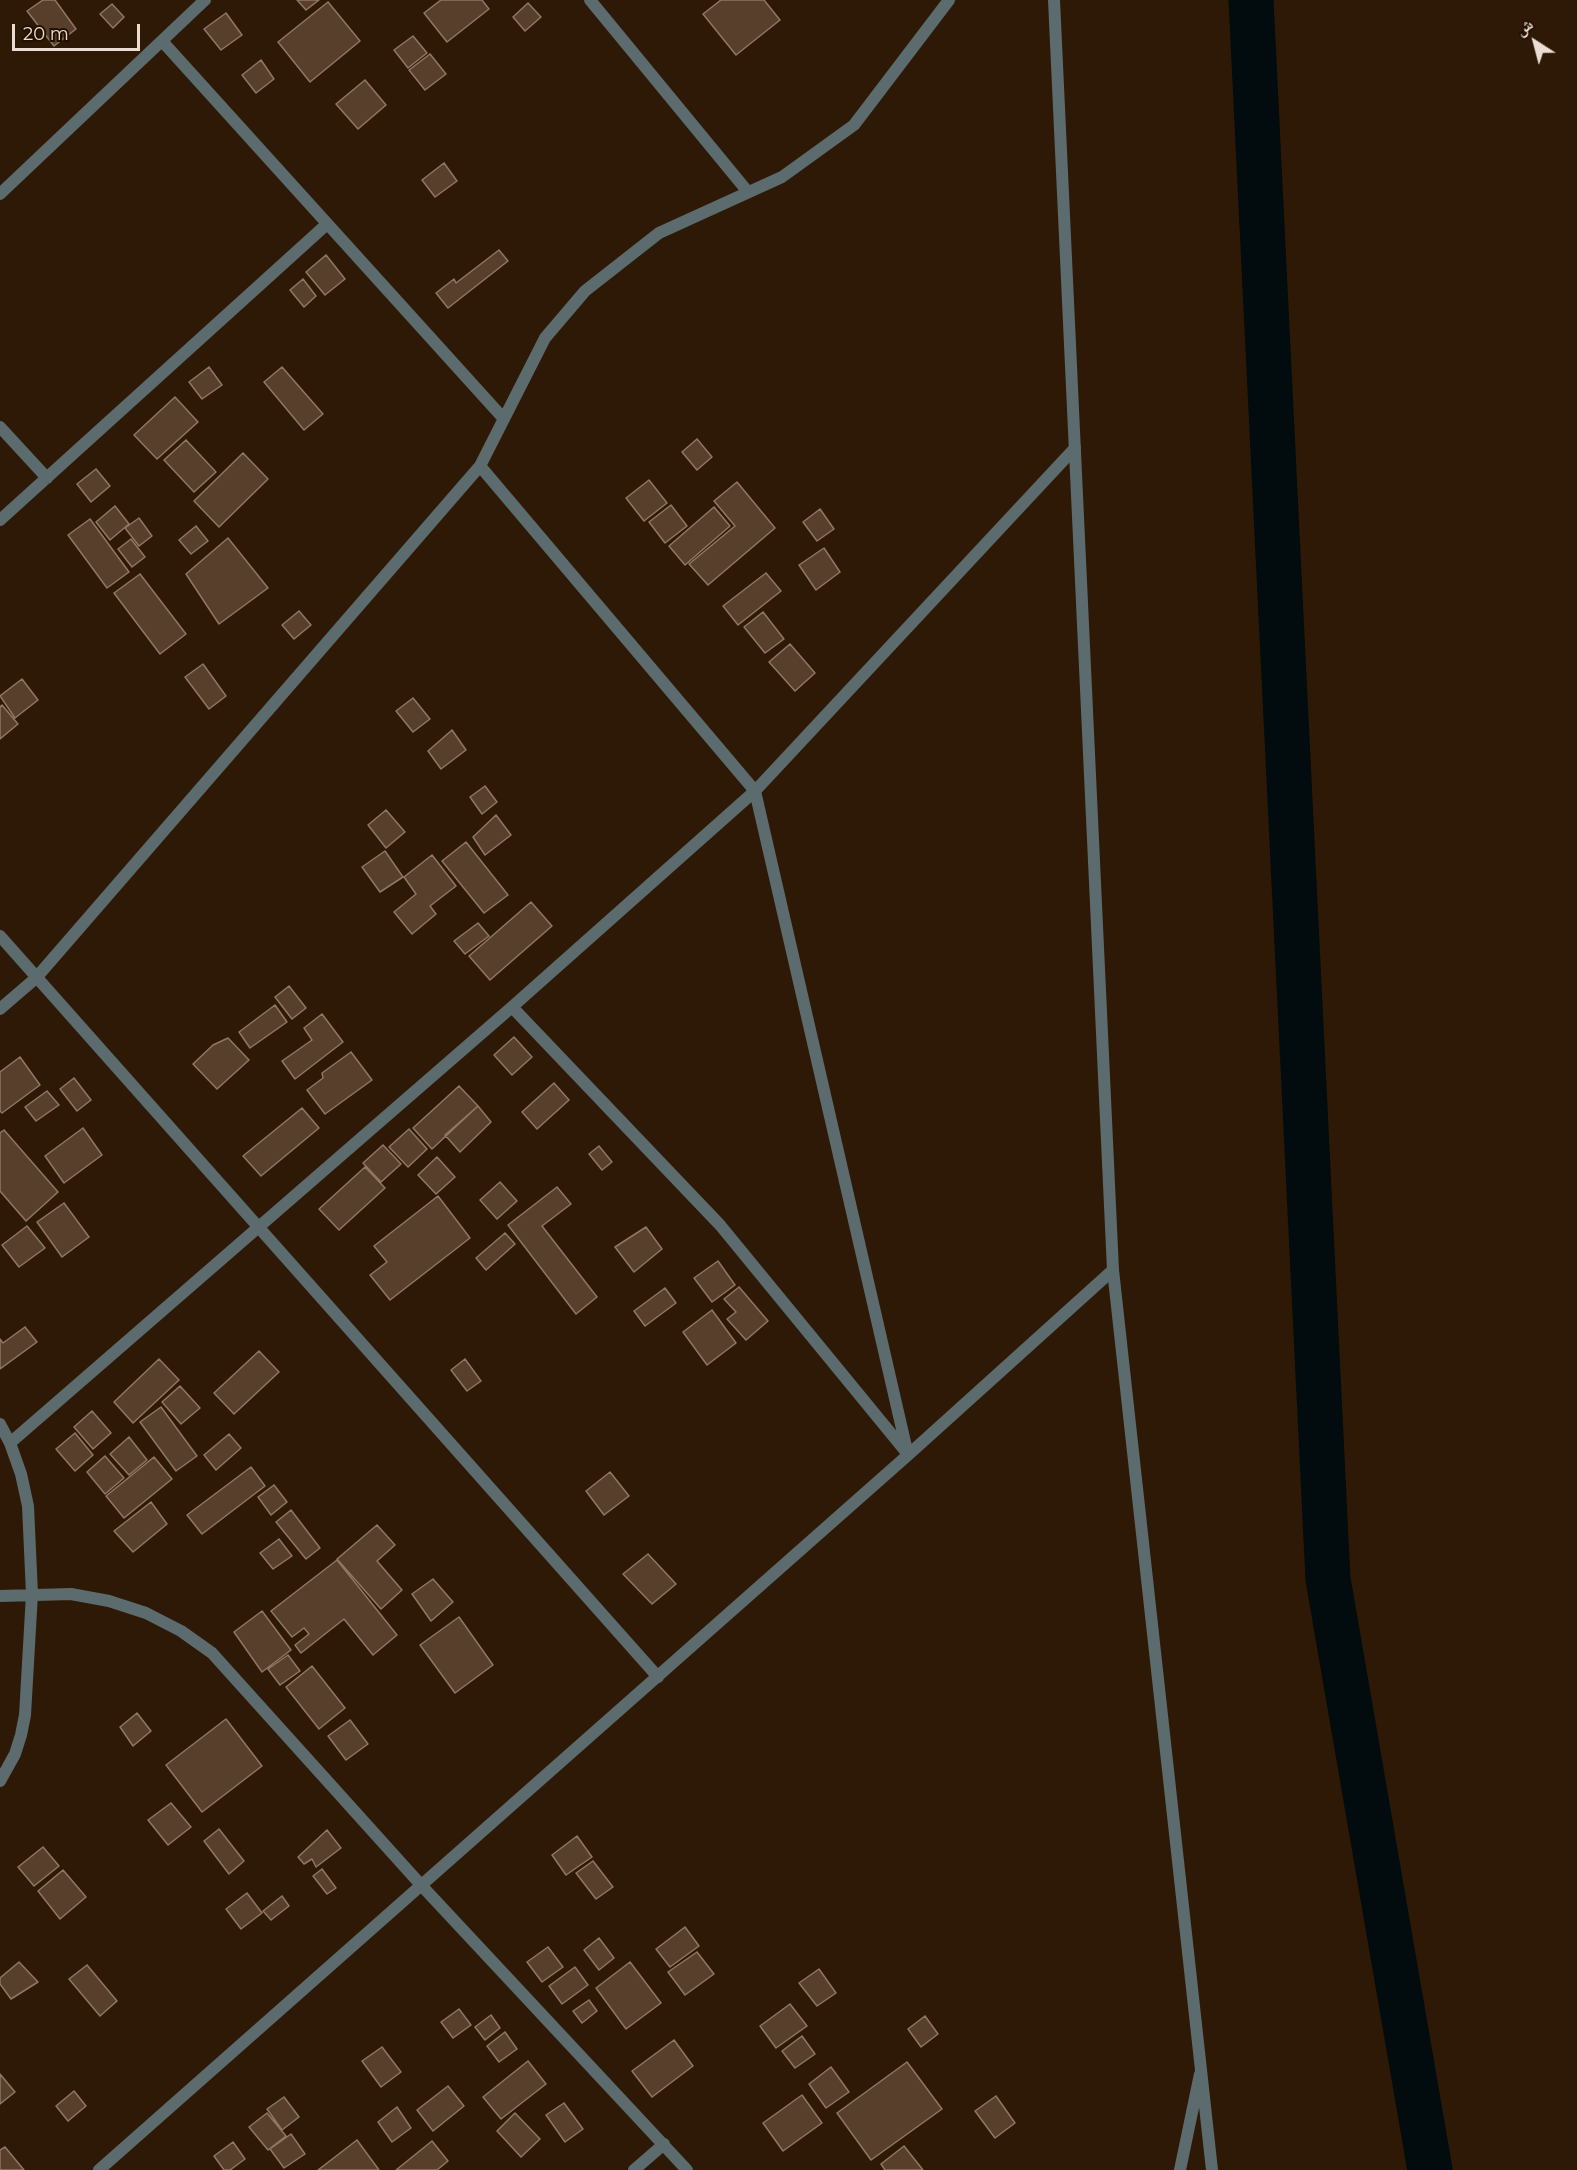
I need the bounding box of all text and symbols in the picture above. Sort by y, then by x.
scale bar [15,12,142,50]
north arrow [1505,12,1565,72]
text: ش [1512,14,1537,40]
text: 20 m [23,23,69,45]

